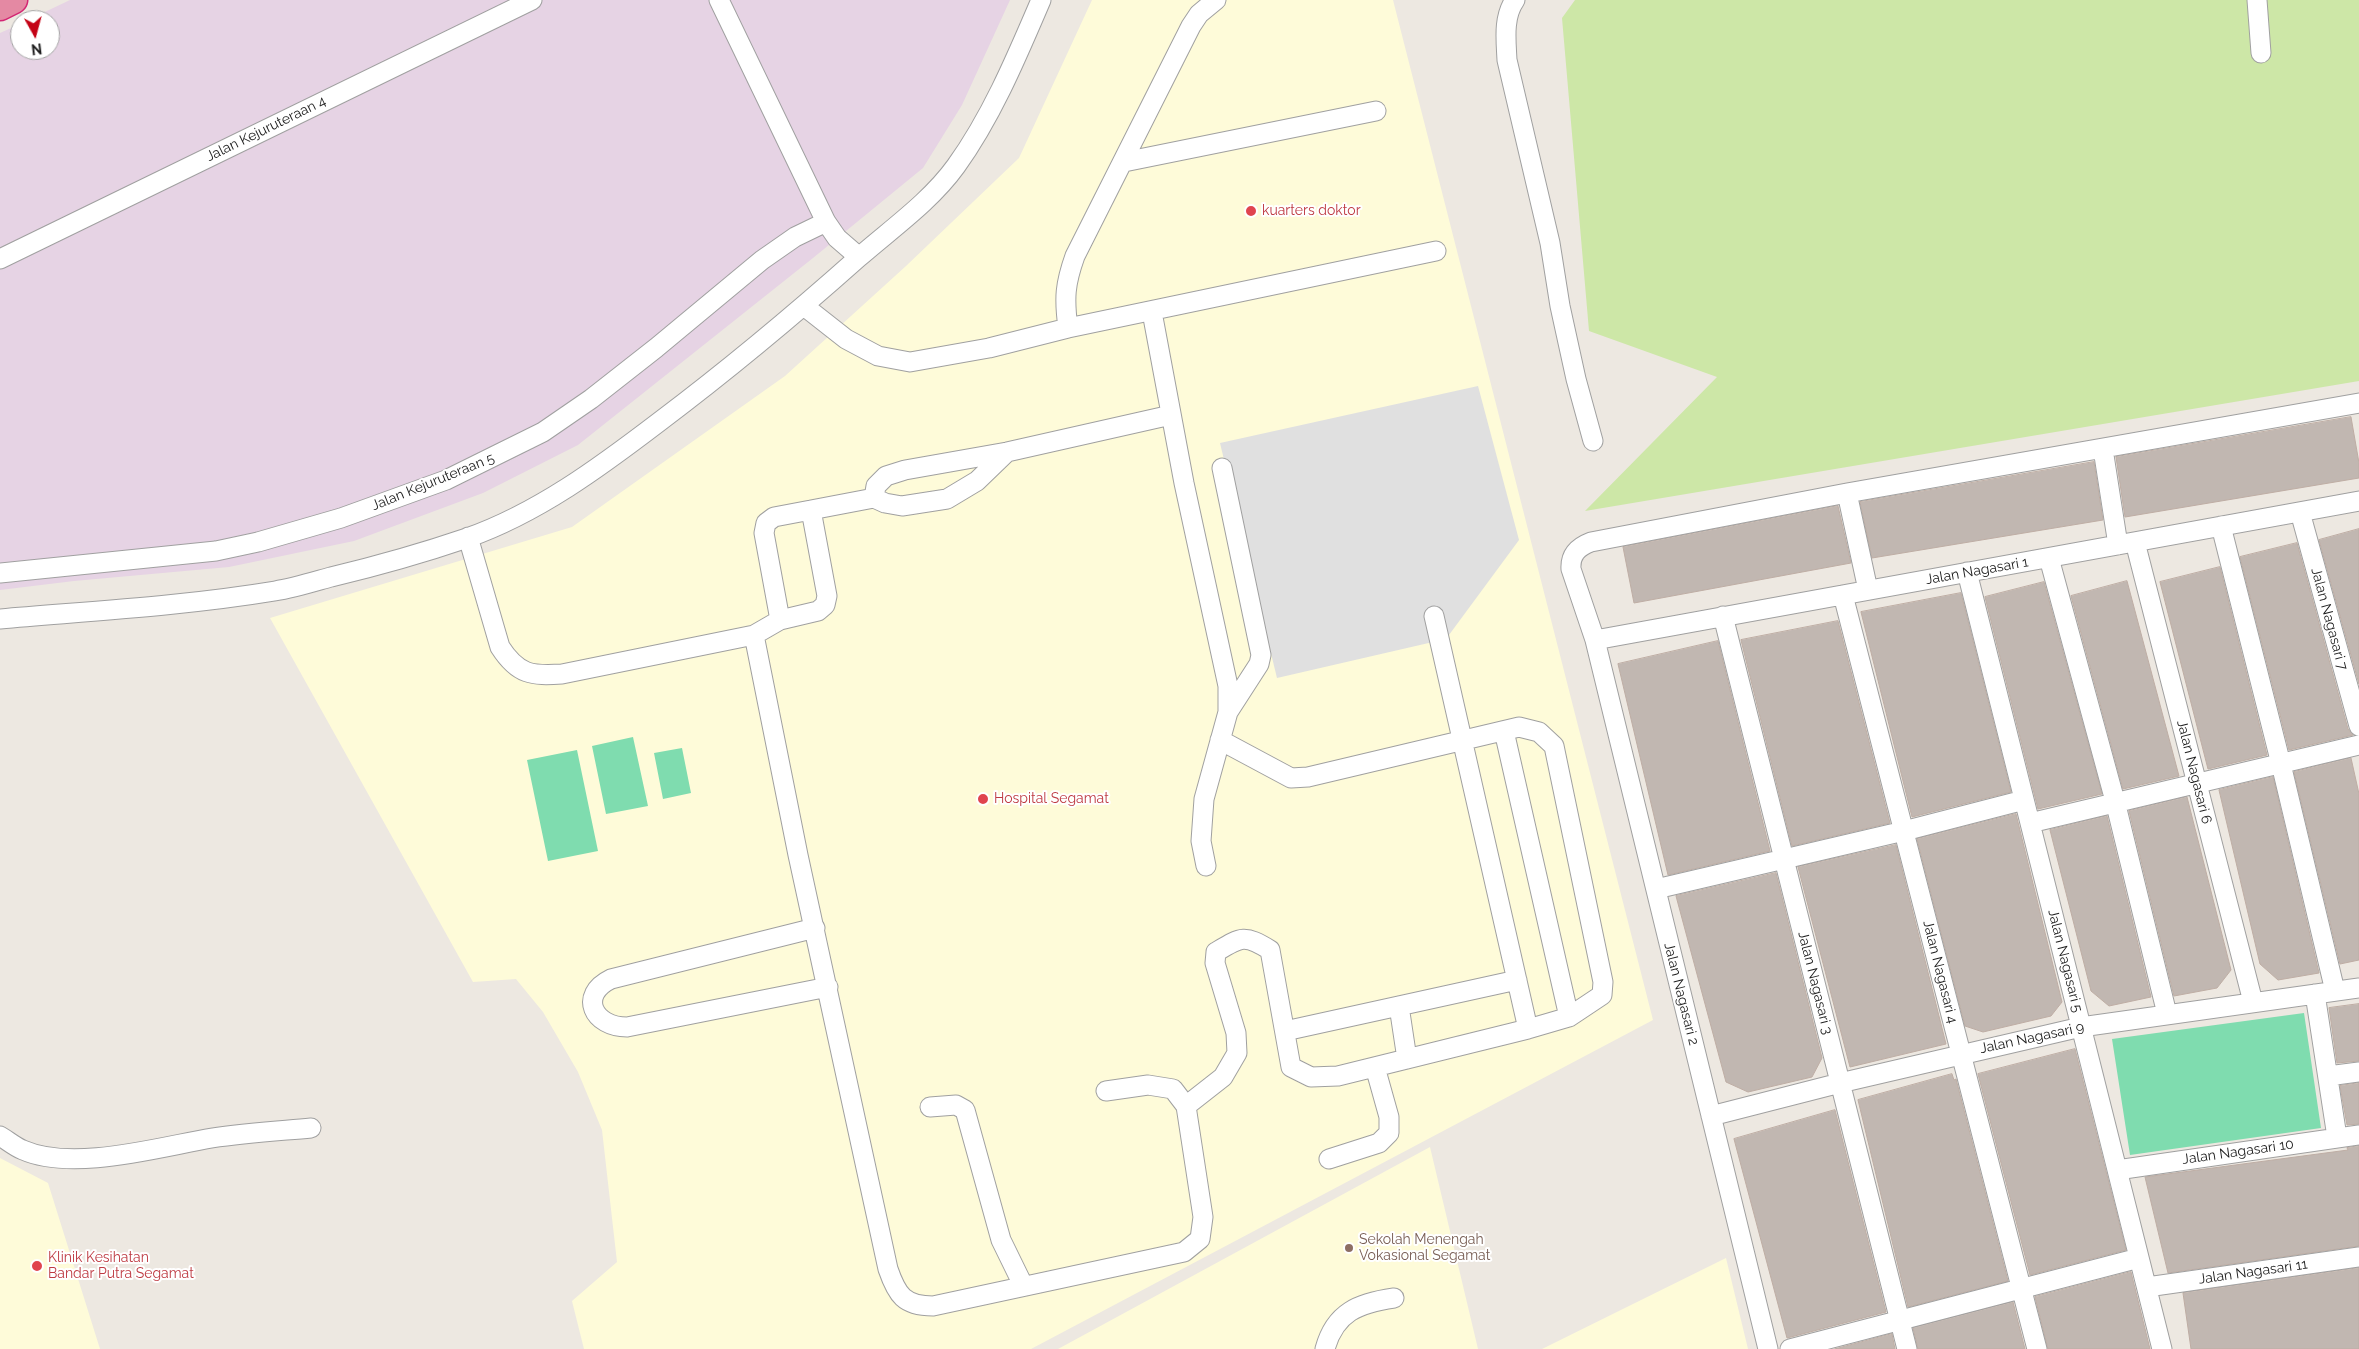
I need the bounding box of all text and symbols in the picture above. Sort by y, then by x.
north arrow [10,10,60,60]
text: N [30,40,43,57]
street label: Jalan Kejuruteraan 4 [203,93,329,165]
place label: kuarters doktor [1262,203,1361,219]
marker: kuarters doktor [1244,204,1258,218]
street label: Jalan Kejuruteraan 5 [369,450,497,514]
street label: Jalan Nagasari 1 [1924,554,2030,588]
street label: Jalan Nagasari 7 [2307,566,2351,672]
street label: Jalan Nagasari 6 [2173,718,2215,826]
place label: Hospital Segamat [994,791,1109,807]
marker: Hospital Segamat [976,792,990,806]
street label: Jalan Nagasari 5 [2044,908,2086,1014]
street label: Jalan Nagasari 4 [1919,919,1961,1025]
street label: Jalan Nagasari 3 [1794,930,1836,1036]
street label: Jalan Nagasari 2 [1660,941,1702,1047]
street label: Jalan Nagasari 9 [1978,1019,2086,1057]
street label: Jalan Nagasari 10 [2181,1136,2295,1168]
place label: Sekolah Menengah Vokasional Segamat [1359,1232,1490,1264]
marker: Sekolah Menengah Vokasional Segamat [1343,1242,1355,1254]
place label: Klinik Kesihatan Bandar Putra Segamat [48,1250,194,1282]
street label: Jalan Nagasari 11 [2197,1256,2309,1288]
marker: Klinik Kesihatan Bandar Putra Segamat [30,1259,44,1273]

